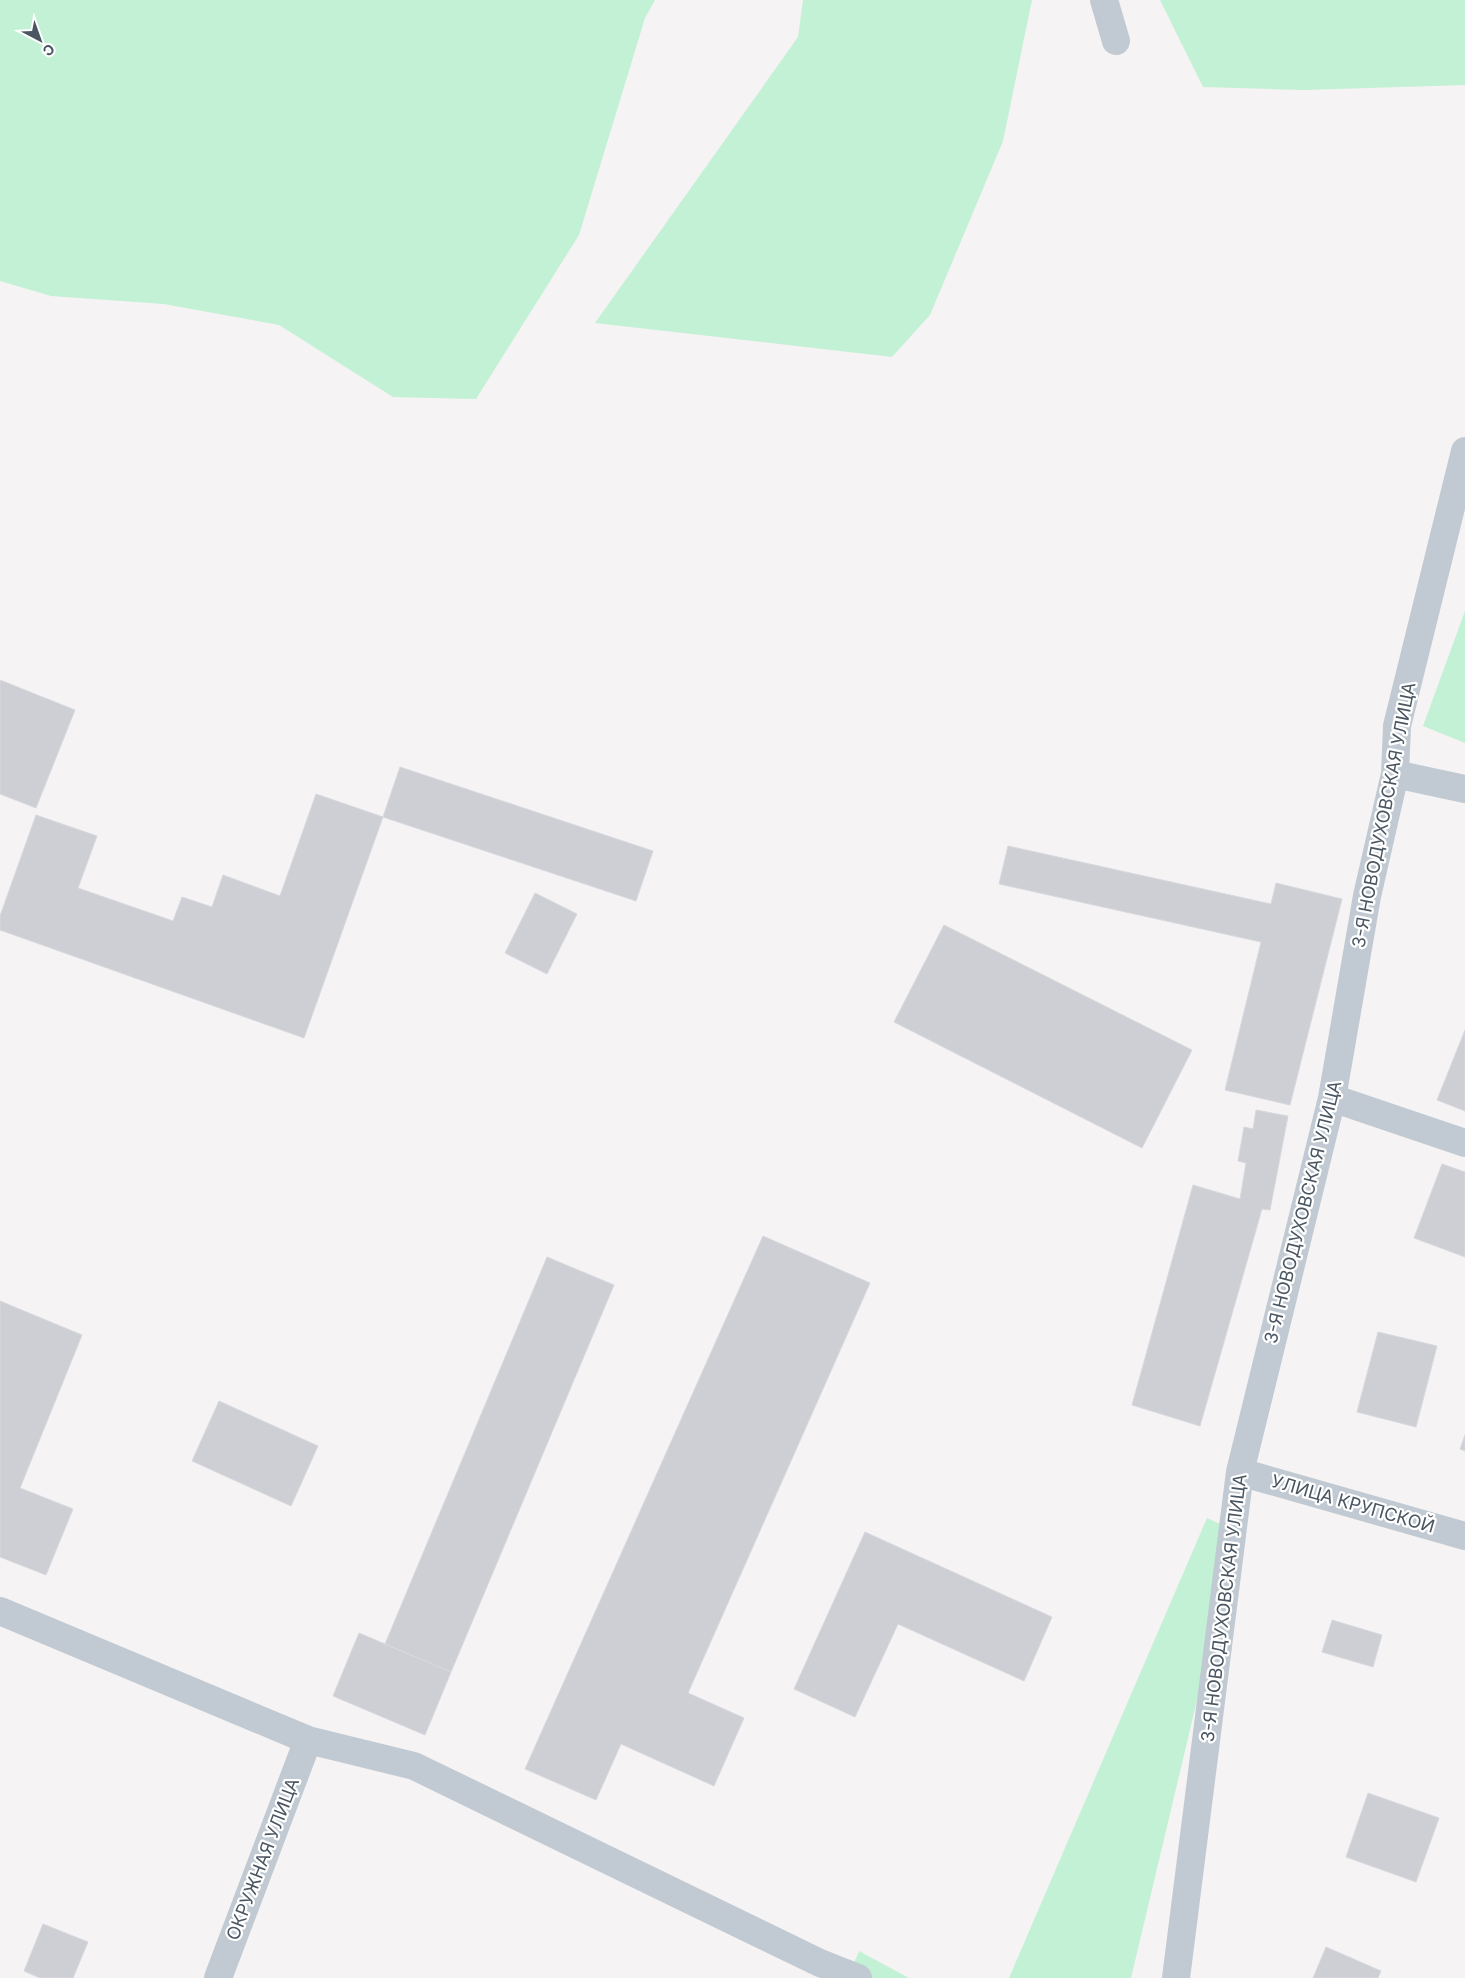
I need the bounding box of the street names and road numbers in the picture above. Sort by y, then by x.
street label: 3-Я НОВОДУХОВСКАЯ УЛИЦА [1347,680,1420,949]
street label: 3-Я НОВОДУХОВСКАЯ УЛИЦА [1260,1078,1345,1345]
street label: УЛИЦА КРУПСКОЙ [1269,1469,1438,1537]
street label: 3-Я НОВОДУХОВСКАЯ УЛИЦА [1197,1473,1250,1743]
street label: ОКРУЖНАЯ УЛИЦА [222,1775,303,1943]

